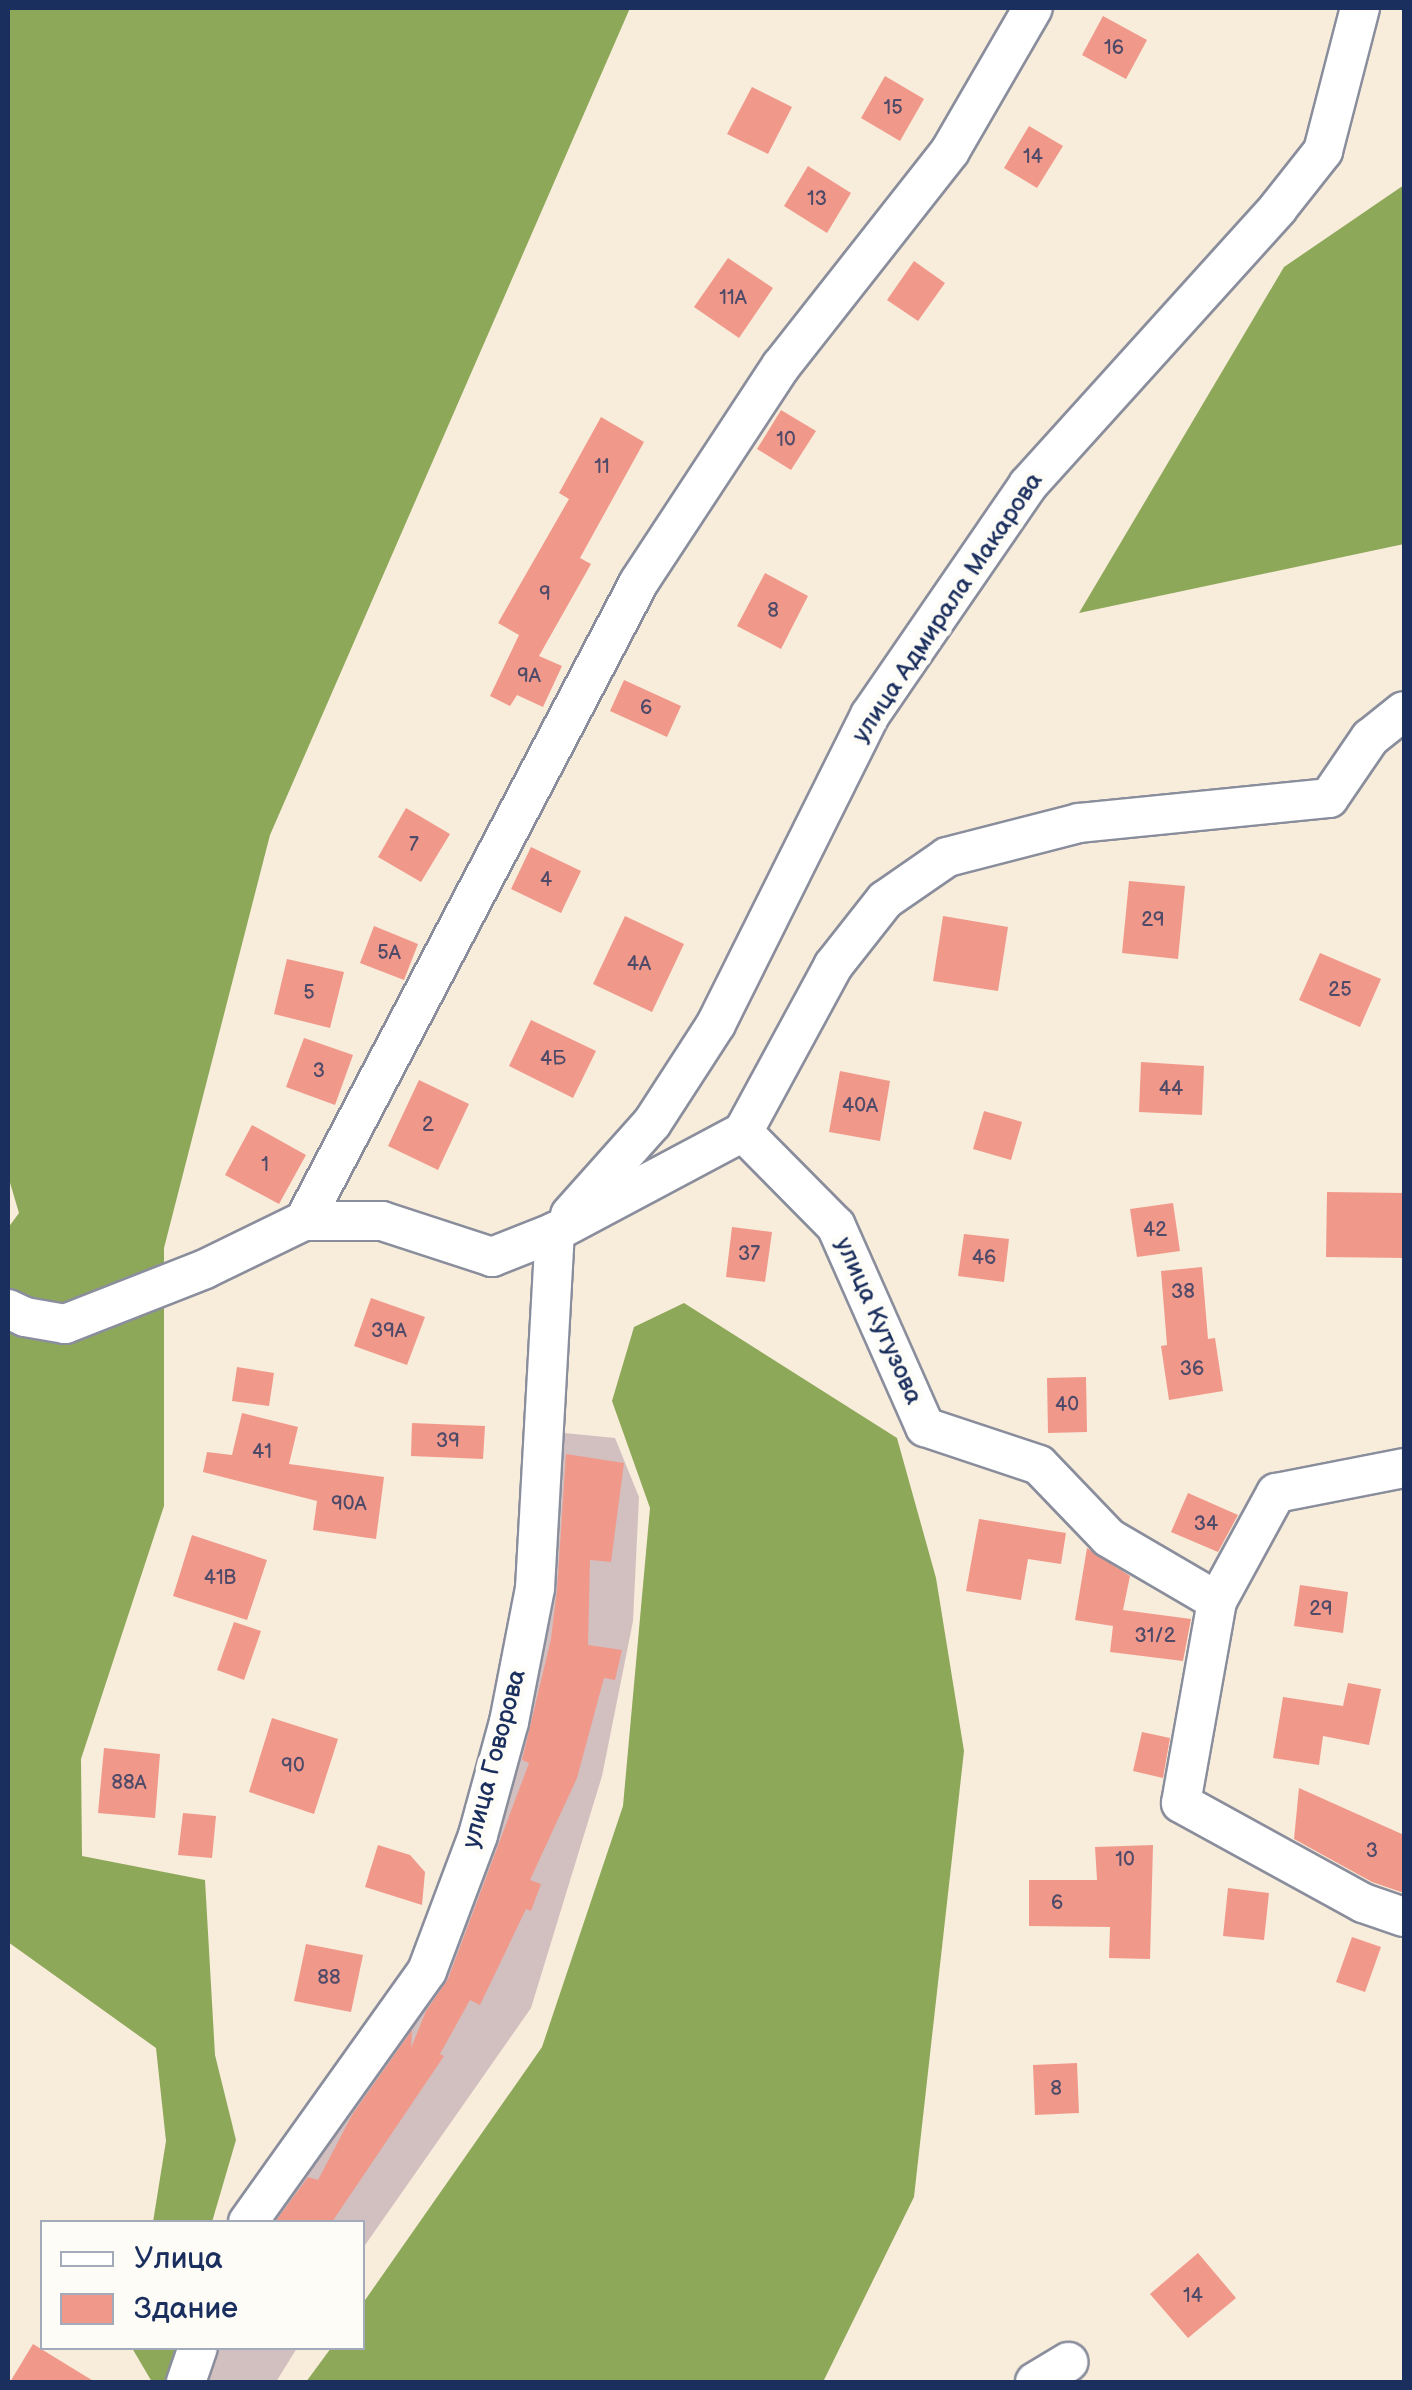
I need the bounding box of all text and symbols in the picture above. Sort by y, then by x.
house number: 16 [1104,36,1124,60]
house number: 15 [883,96,903,120]
house number: 14 [1023,145,1043,169]
house number: 13 [807,187,827,211]
house number: 11А [719,286,747,310]
house number: 10 [776,428,796,452]
house number: 11 [594,455,610,479]
street label: улица Адмирала Макарова [846,467,1050,749]
house number: 9 [539,582,551,606]
house number: 8 [767,599,779,623]
house number: 9А [517,664,541,688]
house number: 6 [640,696,652,720]
house number: 7 [409,833,419,857]
house number: 4 [540,868,552,892]
house number: 29 [1141,908,1165,932]
house number: 5А [377,941,401,965]
house number: 4А [627,952,651,976]
house number: 25 [1328,978,1352,1002]
house number: 5 [303,981,315,1005]
house number: 4Б [540,1047,566,1071]
house number: 3 [313,1059,325,1083]
house number: 44 [1159,1077,1183,1101]
house number: 40А [842,1094,878,1118]
house number: 2 [422,1113,434,1137]
house number: 1 [261,1153,269,1177]
house number: 42 [1143,1218,1167,1242]
street label: улица Кутузова [828,1233,928,1409]
house number: 37 [738,1242,760,1266]
house number: 46 [972,1246,996,1270]
house number: 38 [1171,1280,1195,1304]
house number: 39А [371,1319,407,1343]
house number: 36 [1180,1357,1204,1381]
house number: 40 [1055,1393,1079,1417]
house number: 39 [436,1429,460,1453]
house number: 41 [252,1440,272,1464]
house number: 90А [331,1492,367,1516]
house number: 34 [1194,1512,1218,1536]
house number: 41В [204,1566,236,1590]
house number: 29 [1309,1597,1333,1621]
house number: 31/2 [1135,1624,1175,1648]
street label: улица Говорова [457,1666,533,1852]
house number: 90 [281,1754,305,1778]
house number: 88А [111,1771,147,1795]
house number: 3 [1366,1839,1378,1863]
house number: 10 [1115,1848,1135,1872]
house number: 6 [1051,1891,1063,1915]
house number: 88 [317,1966,341,1990]
house number: 8 [1050,2077,1062,2101]
legend [40,2220,365,2350]
text: Улица [134,2241,223,2277]
house number: 14 [1183,2284,1203,2308]
text: Здание [134,2291,238,2327]

